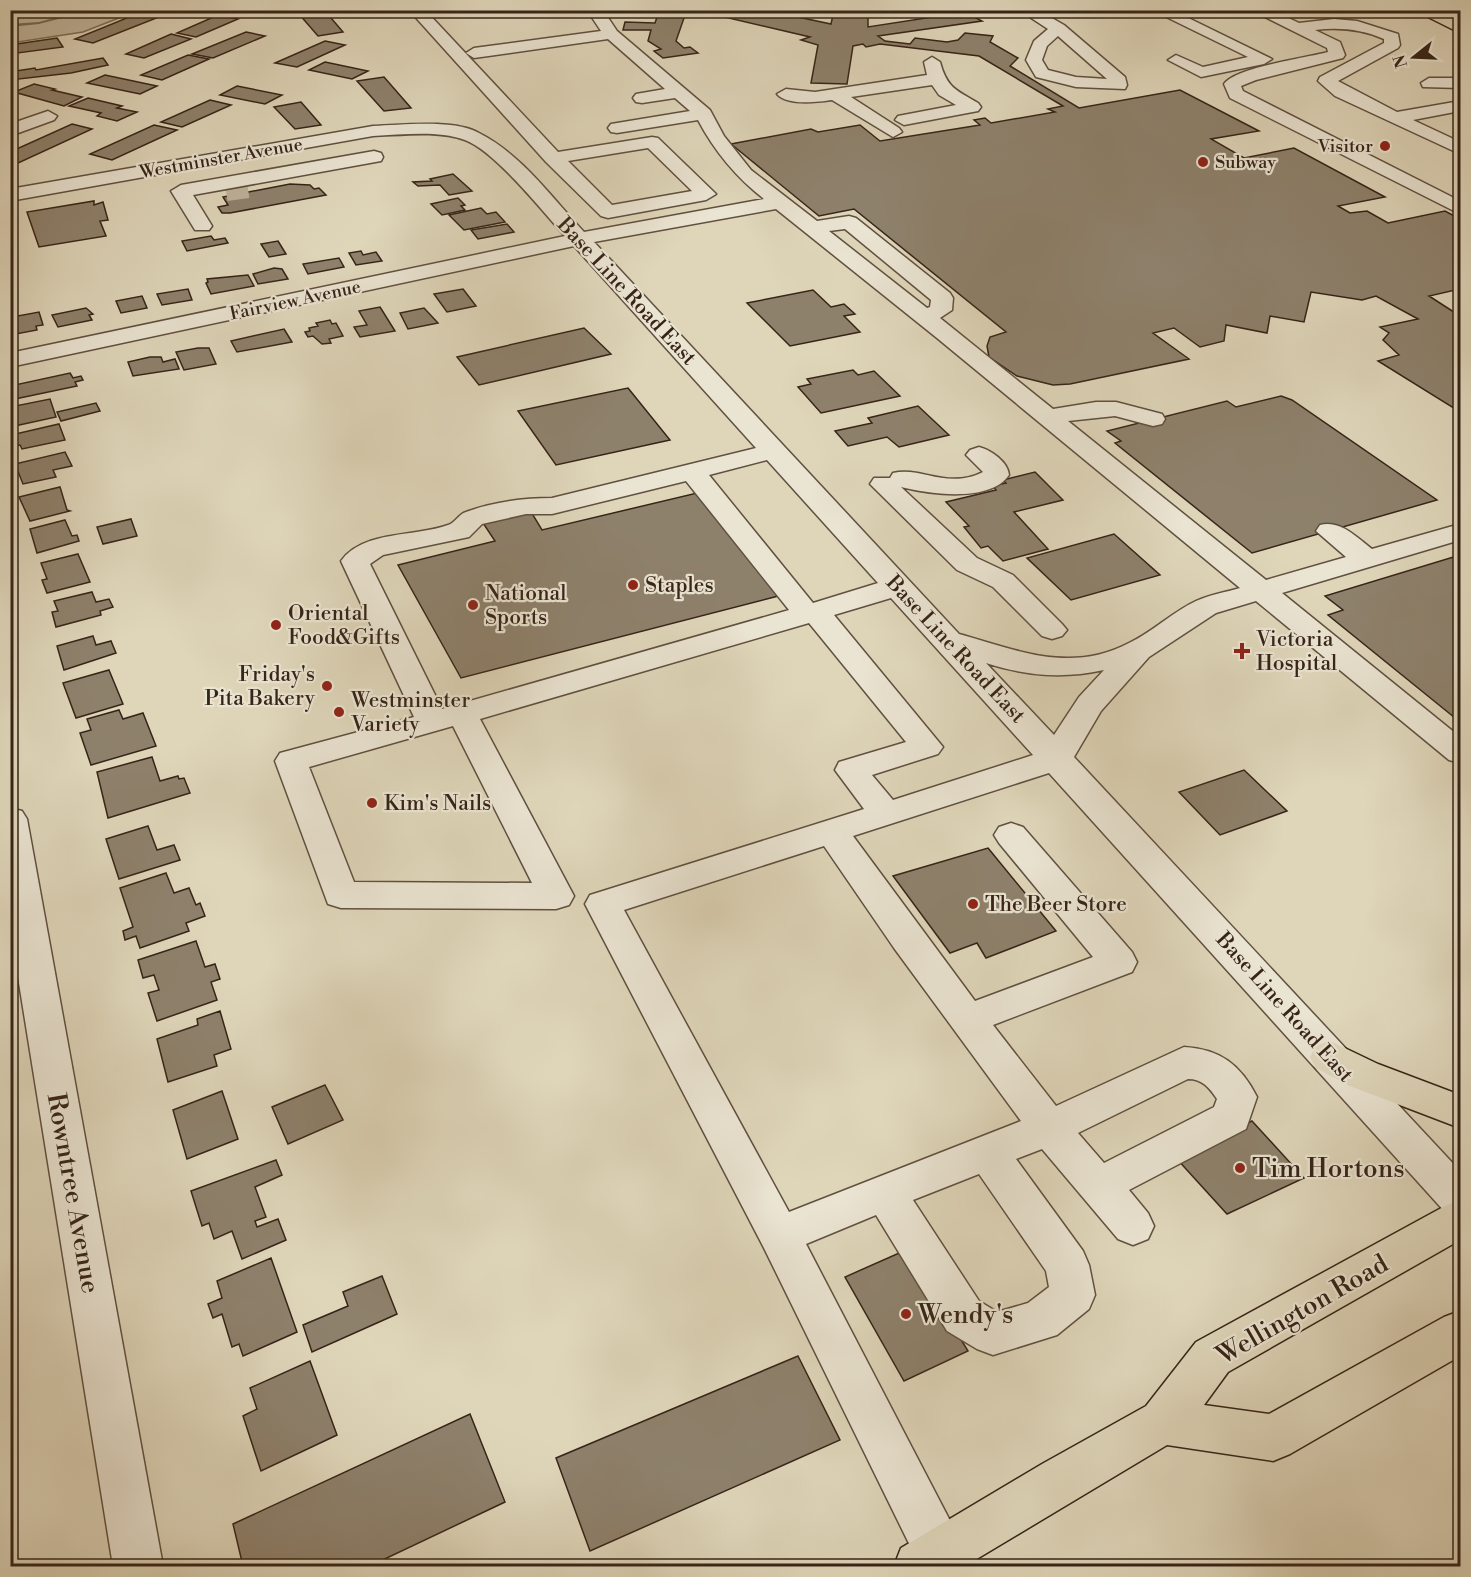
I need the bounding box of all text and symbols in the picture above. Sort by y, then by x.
north arrow [1384,27,1444,87]
text: N [1389,52,1412,70]
street label: Westminster Avenue [137,133,304,184]
place label: Visitor [1317,135,1373,158]
marker: Visitor [1378,139,1392,153]
place label: Subway [1215,151,1276,174]
marker: Subway [1196,155,1210,169]
street label: Base Line Road East [550,212,702,371]
street label: Fairview Avenue [227,275,363,326]
street label: Base Line Road East [879,570,1031,729]
place label: Staples [645,573,714,599]
marker: Staples [626,578,640,592]
place label: National Sports [485,581,566,631]
marker: National Sports [466,598,480,612]
place label: Oriental Food&Gifts [288,601,400,651]
marker: Oriental Food&Gifts [269,618,283,632]
place label: Victoria Hospital [1255,627,1337,677]
marker: Victoria Hospital [1233,642,1251,660]
place label: Friday's Pita Bakery [204,662,316,712]
marker: Friday's Pita Bakery [320,679,334,693]
place label: Westminster Variety [350,688,470,738]
marker: Westminster Variety [332,705,346,719]
place label: Kim's Nails [384,791,491,817]
marker: Kim's Nails [365,796,379,810]
place label: The Beer Store [985,892,1127,918]
marker: The Beer Store [966,897,980,911]
street label: Base Line Road East [1209,927,1359,1088]
street label: Rowntree Avenue [40,1091,106,1296]
place label: Tim Hortons [1252,1153,1405,1185]
marker: Tim Hortons [1233,1161,1247,1175]
street label: Wellington Road [1210,1248,1394,1372]
place label: Wendy's [917,1299,1013,1331]
marker: Wendy's [899,1307,913,1321]

